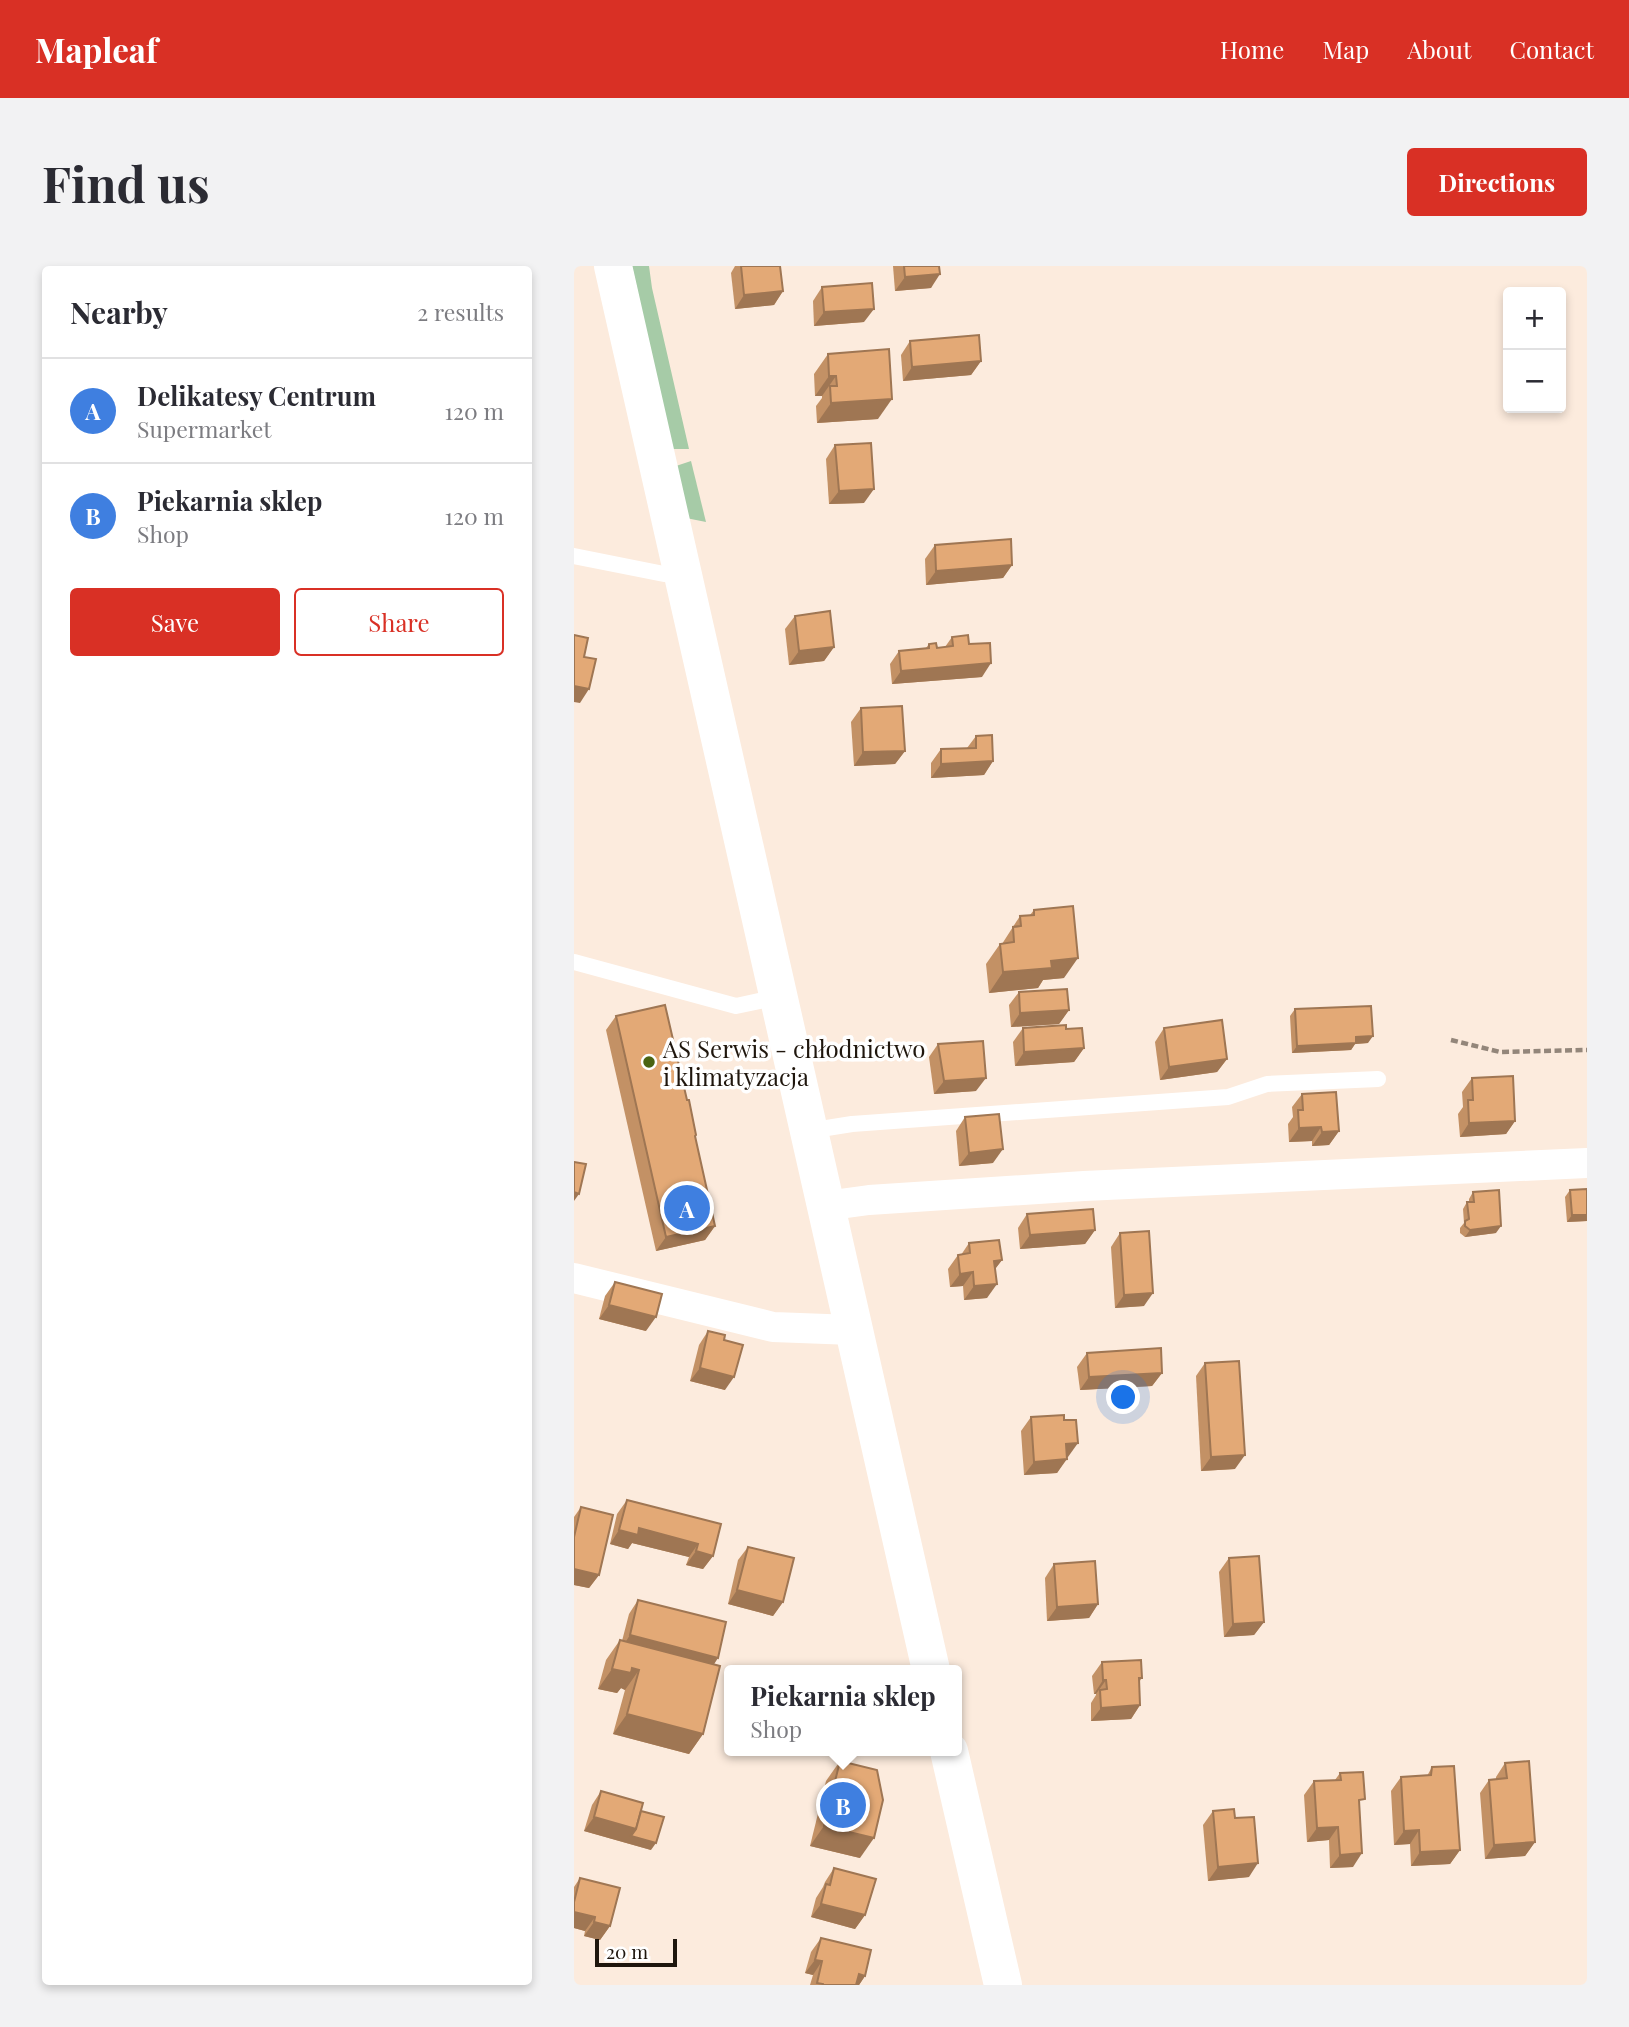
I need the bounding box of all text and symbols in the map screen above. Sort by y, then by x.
text: Mapleaf [35,27,158,71]
text: Home [1220,33,1284,65]
text: Map [1322,33,1369,65]
text: About [1407,33,1471,65]
text: Contact [1509,33,1594,65]
button: Directions [1407,148,1587,216]
text: Find us [42,150,210,215]
map controls [1503,287,1566,413]
button: + [1503,287,1566,350]
text: Nearby [70,292,168,332]
text: 2 results [417,296,504,327]
button: − [1503,350,1566,413]
text: Delikatesy Centrum [137,378,376,413]
text: A [85,395,101,426]
text: 120 m [445,395,504,426]
text: Supermarket [137,413,271,444]
text: Piekarnia sklep [137,483,322,518]
text: B [85,500,101,531]
text: 120 m [445,500,504,531]
text: Shop [137,518,189,549]
button: Save [70,588,280,656]
button: Share [294,588,504,656]
place label: AS Serwis - chłodnictwo i klimatyzacja [662,1032,925,1092]
marker: AS Serwis - chłodnictwo i klimatyzacja [641,1054,657,1070]
pin: A [664,1182,710,1234]
your location [1106,1380,1140,1414]
popup [724,1665,962,1756]
text: Piekarnia sklep [750,1678,936,1713]
text: Shop [750,1713,802,1744]
pin: B [820,1779,866,1831]
scale bar [595,1936,677,1968]
text: 20 m [606,1938,648,1964]

